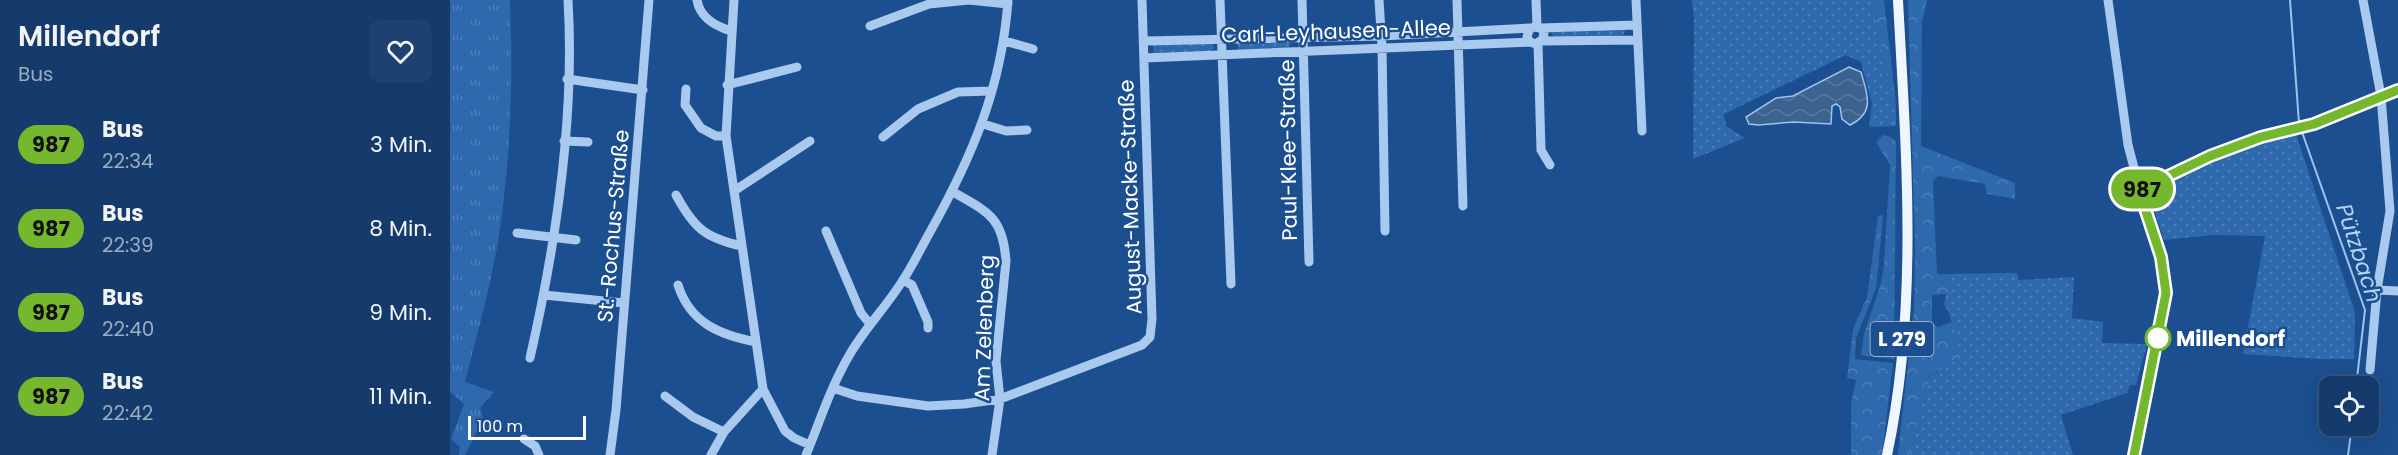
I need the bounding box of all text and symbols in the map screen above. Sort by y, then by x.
street label: Carl-Leyhausen-Allee [1221,13,1451,49]
text: Millendorf [18,17,160,56]
button: heart [369,20,432,83]
street label: Paul-Klee-Straße [1272,59,1304,241]
text: Bus [18,60,54,88]
street label: August-Macke-Straße [1111,79,1149,315]
text: Bus [102,114,144,145]
street label: St.-Rochus-Straße [590,128,636,324]
text: 3 Min. [370,129,432,160]
text: 987 [32,130,70,159]
text: 22:34 [102,147,154,175]
line badge: 987 [2108,170,2176,208]
text: 987 [2123,175,2161,204]
text: Bus [102,198,144,229]
water label: Pützbach [2328,200,2390,306]
text: 8 Min. [369,213,432,244]
text: 987 [32,214,70,243]
text: 22:39 [102,231,154,259]
street label: Am Zelenberg [967,254,1001,402]
text: Bus [102,282,144,313]
text: 9 Min. [369,297,432,328]
text: 987 [32,298,70,327]
text: 22:40 [102,315,154,343]
road number: L 279 [1870,322,1934,356]
place label: Millendorf [2176,324,2286,353]
marker: Millendorf [2145,325,2171,351]
text: Bus [102,366,144,397]
map controls [2319,376,2379,436]
button: locate [2319,376,2379,436]
text: 11 Min. [369,381,432,412]
text: 987 [32,382,70,411]
text: 22:42 [102,399,153,427]
scale bar [468,413,586,440]
text: 100 m [477,415,523,438]

